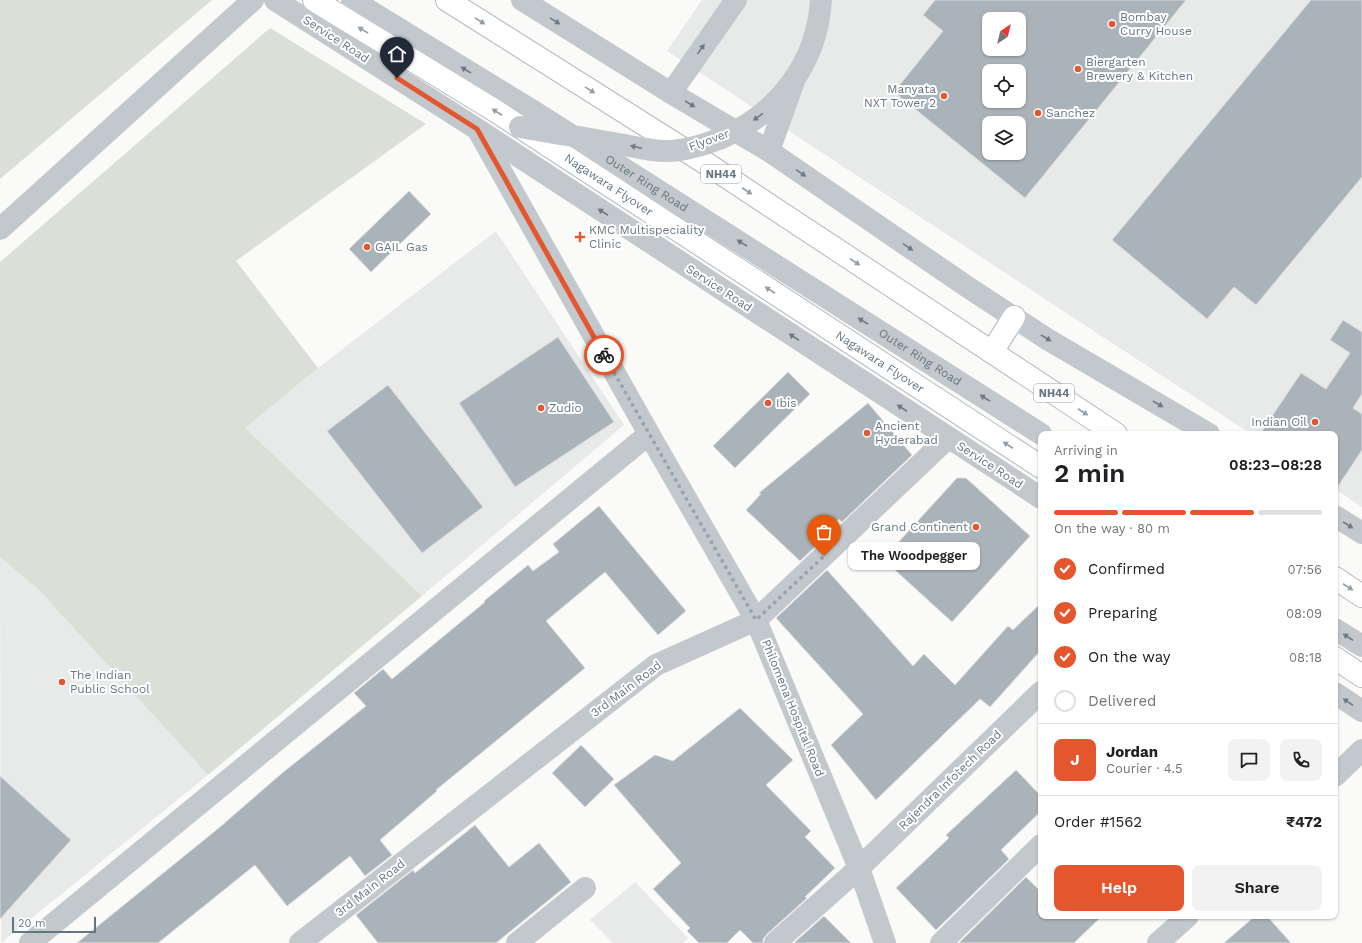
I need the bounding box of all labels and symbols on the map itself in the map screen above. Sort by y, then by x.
place label: Bombay Curry House [1120,10,1192,38]
street label: Service Road [300,12,372,66]
north arrow [982,12,1026,56]
one-way arrow [475,17,485,25]
one-way arrow [549,17,561,24]
marker: Bombay Curry House [1107,19,1117,29]
one-way arrow [357,26,369,33]
pin [380,37,414,78]
one-way arrow [697,44,705,54]
place label: Biergarten Brewery & Kitchen [1086,55,1193,83]
marker: Biergarten Brewery & Kitchen [1073,64,1083,74]
one-way arrow [460,66,472,73]
place label: Manyata NXT Tower 2 [864,82,936,110]
one-way arrow [584,87,596,94]
marker: Manyata NXT Tower 2 [939,91,949,101]
one-way arrow [684,100,696,107]
place label: Sanchez [1046,106,1095,120]
one-way arrow [492,108,502,116]
marker: Sanchez [1033,108,1043,118]
one-way arrow [753,113,763,121]
street label: Flyover [687,126,731,154]
one-way arrow [630,144,642,150]
street label: Nagawara Flyover [562,151,656,219]
street label: Outer Ring Road [603,152,691,215]
road number: NH44 [701,165,741,183]
one-way arrow [796,169,806,177]
one-way arrow [742,187,752,195]
one-way arrow [598,208,608,216]
place label: KMC Multispeciality Clinic [589,223,705,251]
marker: KMC Multispeciality Clinic [574,231,586,243]
place label: GAIL Gas [375,240,428,254]
one-way arrow [736,240,748,247]
marker: GAIL Gas [362,242,372,252]
one-way arrow [903,243,913,251]
one-way arrow [850,258,860,266]
street label: Service Road [683,261,755,315]
one-way arrow [765,286,776,294]
one-way arrow [857,317,869,324]
street label: Outer Ring Road [876,326,964,389]
street label: Nagawara Flyover [833,328,927,396]
one-way arrow [789,333,799,341]
one-way arrow [1041,334,1052,342]
courier [584,335,624,375]
road number: NH44 [1034,384,1074,402]
one-way arrow [979,394,991,401]
place label: Ibis [776,396,797,410]
marker: Ibis [763,398,773,408]
place label: Zudio [549,401,582,415]
one-way arrow [1152,401,1164,408]
marker: Zudio [536,403,546,413]
one-way arrow [897,404,908,412]
one-way arrow [1078,408,1088,416]
place label: Indian Oil [1251,415,1307,429]
marker: Indian Oil [1310,417,1320,427]
place label: Ancient Hyderabad [875,419,938,447]
marker: Ancient Hyderabad [862,428,872,438]
street label: Service Road [954,438,1026,492]
one-way arrow [1003,441,1013,449]
pin [807,515,841,556]
place label: Grand Continent [871,520,968,534]
one-way arrow [1343,521,1354,528]
marker: Grand Continent [971,522,981,532]
callout: The Woodpegger [848,542,980,570]
one-way arrow [1343,583,1354,591]
one-way arrow [1343,634,1354,641]
street label: Philomena Hospital Road [759,637,827,779]
street label: 3rd Main Road [588,658,664,720]
place label: The Indian Public School [70,668,150,696]
marker: The Indian Public School [57,677,67,687]
one-way arrow [1343,698,1354,706]
street label: Rajendra Infotech Road [896,727,1004,833]
street label: 3rd Main Road [332,857,408,919]
scale bar [12,915,96,934]

